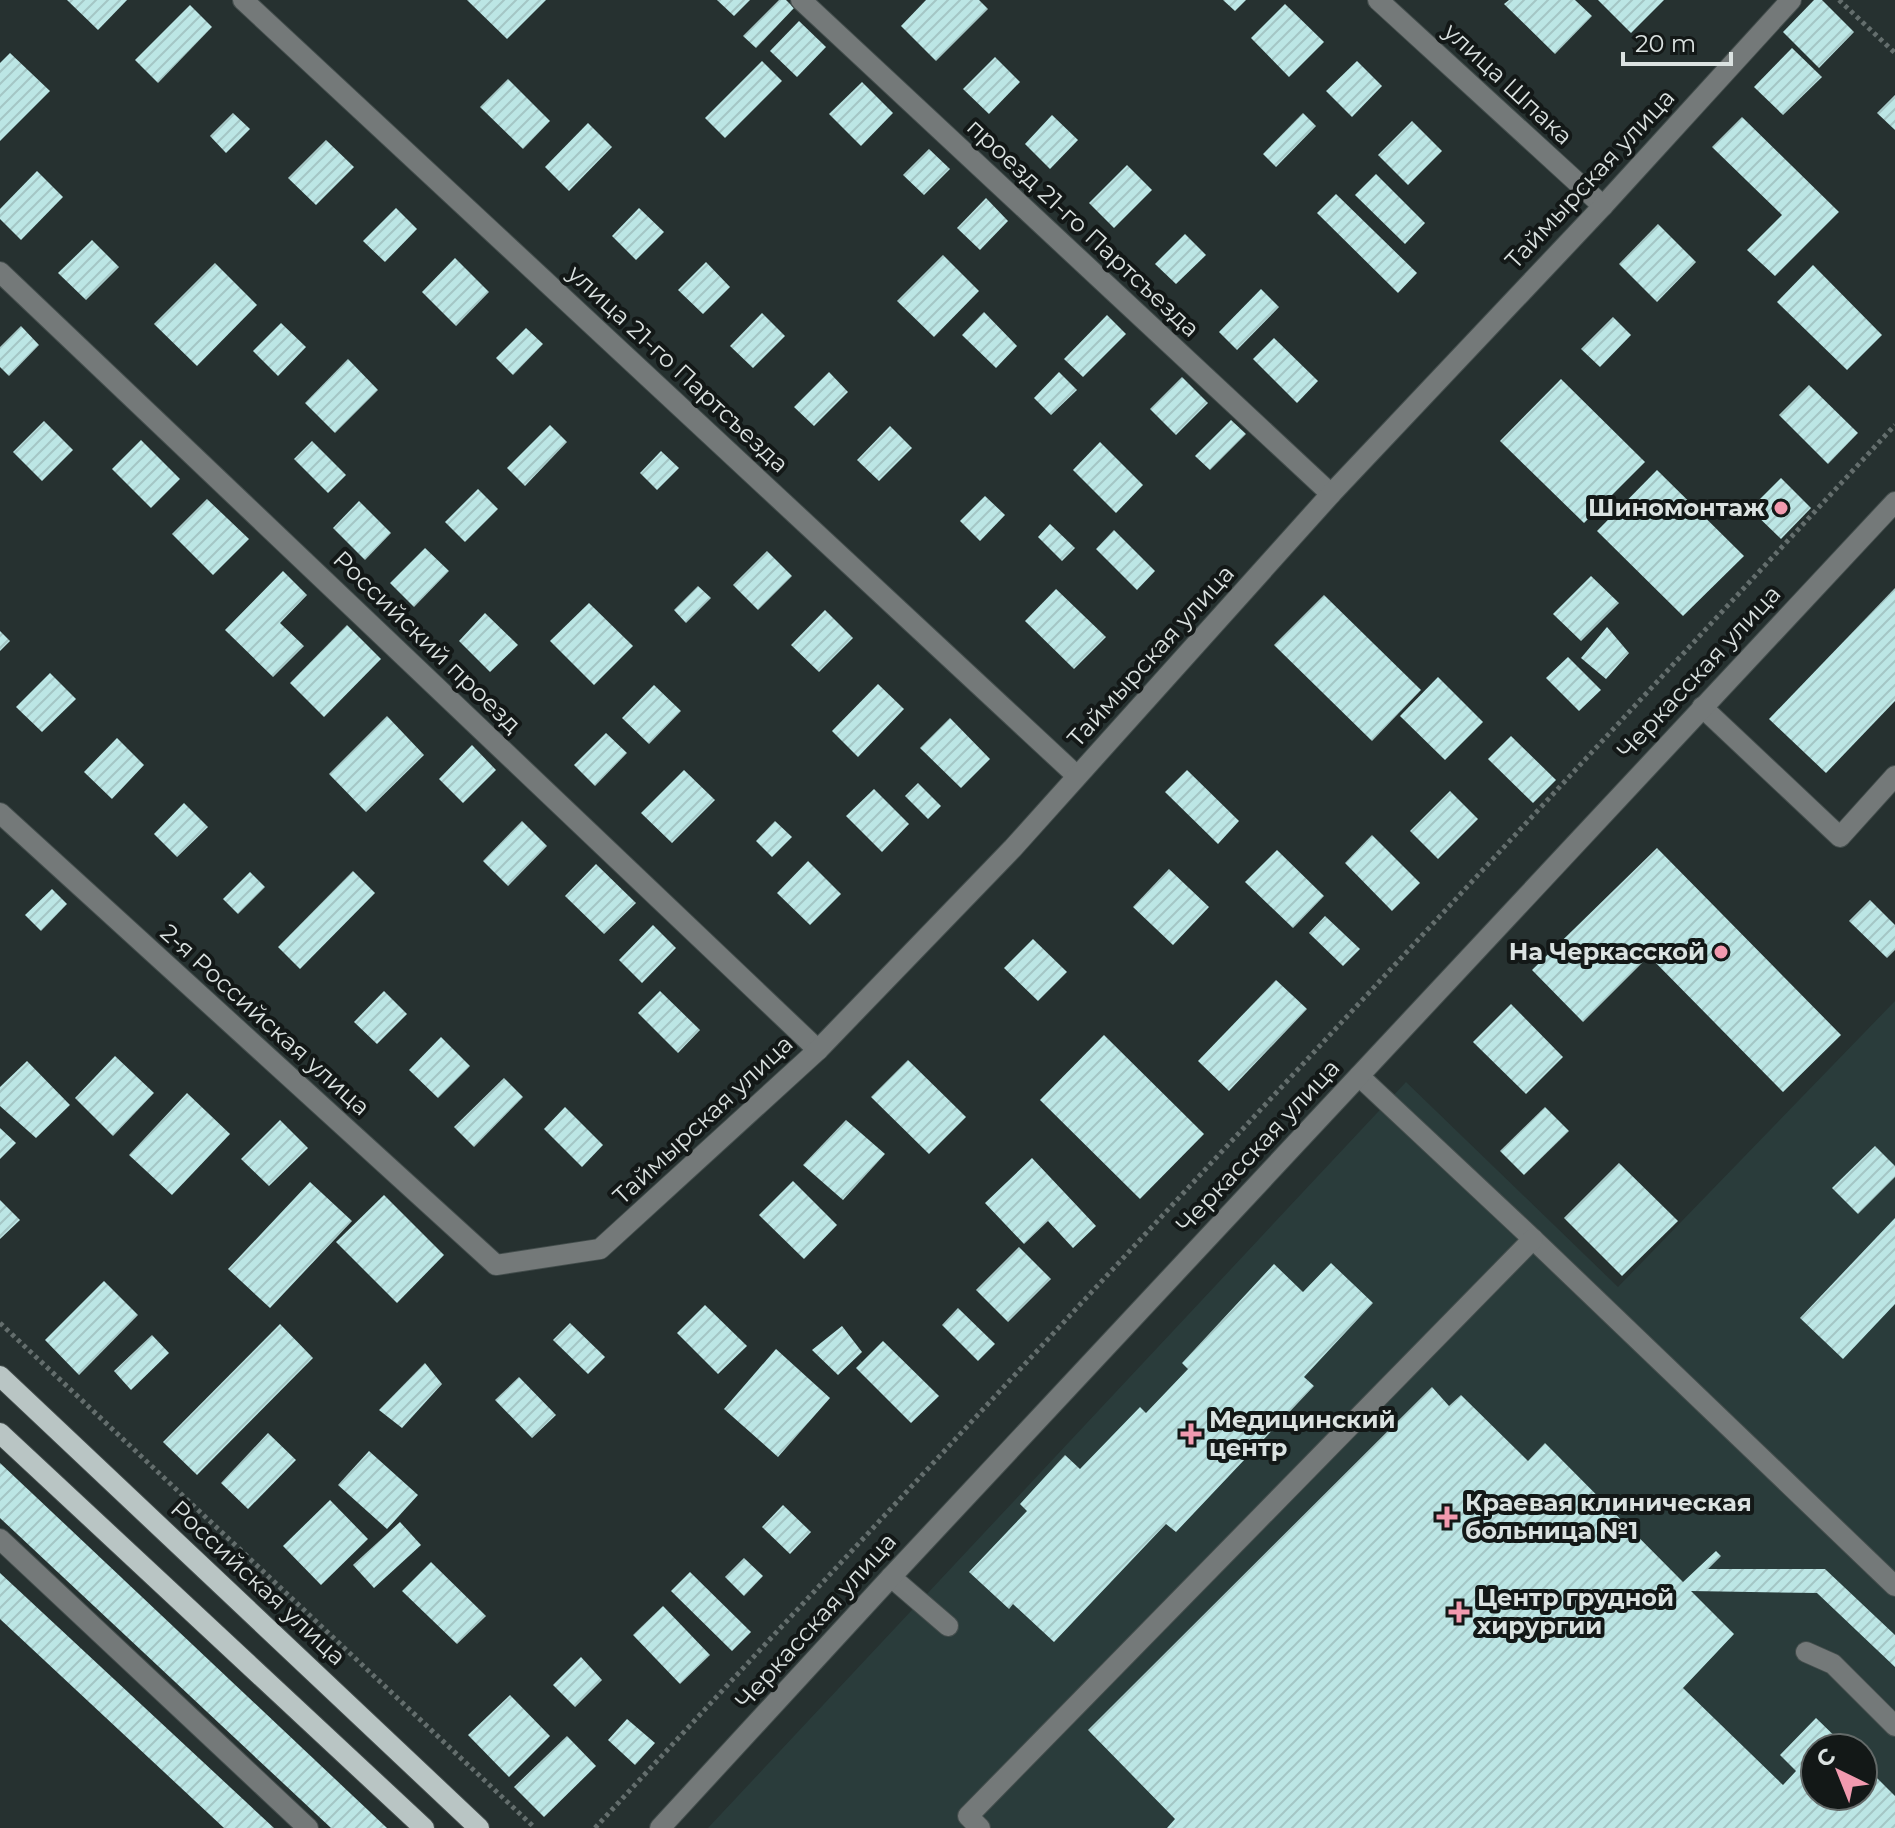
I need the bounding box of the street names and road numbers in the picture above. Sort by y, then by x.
street label: улица Шпака [1437,16,1579,151]
street label: Таймырская улица [1499,83,1680,275]
street label: проезд 21-го Партсъезда [961,112,1206,343]
street label: улица 21-го Партсъезда [561,258,795,478]
street label: Российский проезд [327,544,527,739]
street label: Таймырская улица [1061,559,1240,753]
street label: Черкасская улица [1611,579,1786,764]
street label: 2-я Российская улица [155,918,376,1121]
street label: Таймырская улица [607,1029,799,1210]
street label: Черкасская улица [1170,1053,1345,1238]
street label: Российская улица [165,1494,352,1671]
street label: Черкасская улица [729,1527,902,1714]

